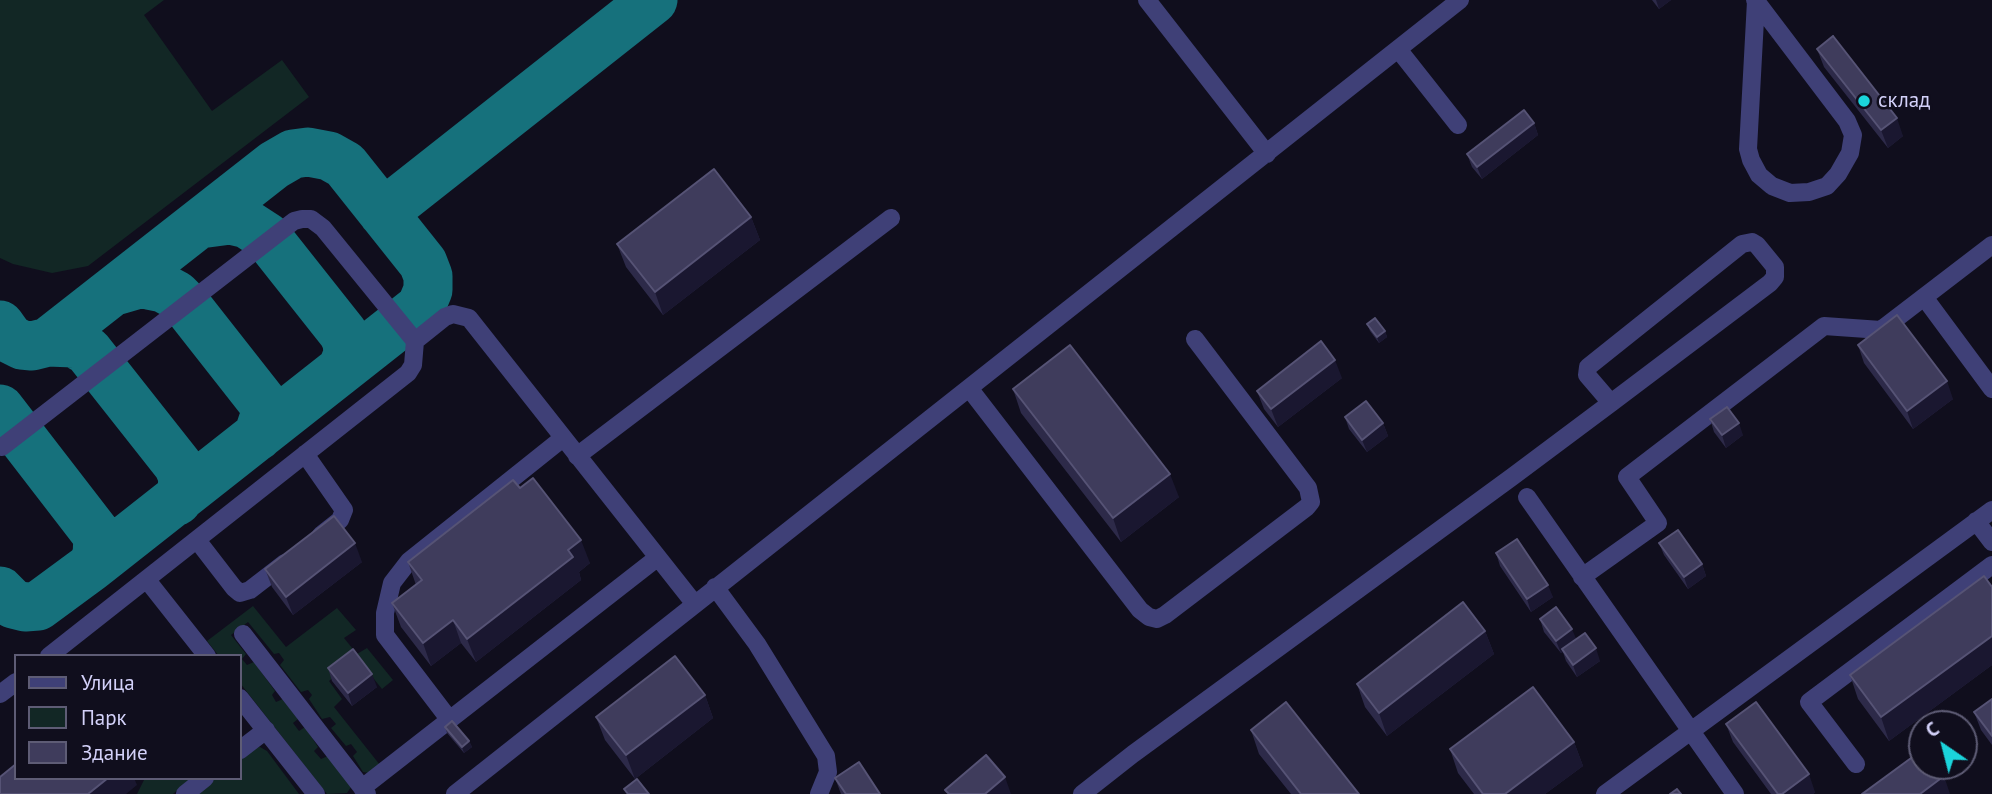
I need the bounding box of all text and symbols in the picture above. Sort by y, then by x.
place label: склад [1878,88,1930,114]
marker: склад [1856,93,1872,109]
legend [14,654,242,780]
text: Улица [81,669,135,696]
text: Парк [81,704,127,731]
north arrow [1908,710,1978,780]
text: С [1921,717,1943,742]
text: Здание [81,739,148,766]

